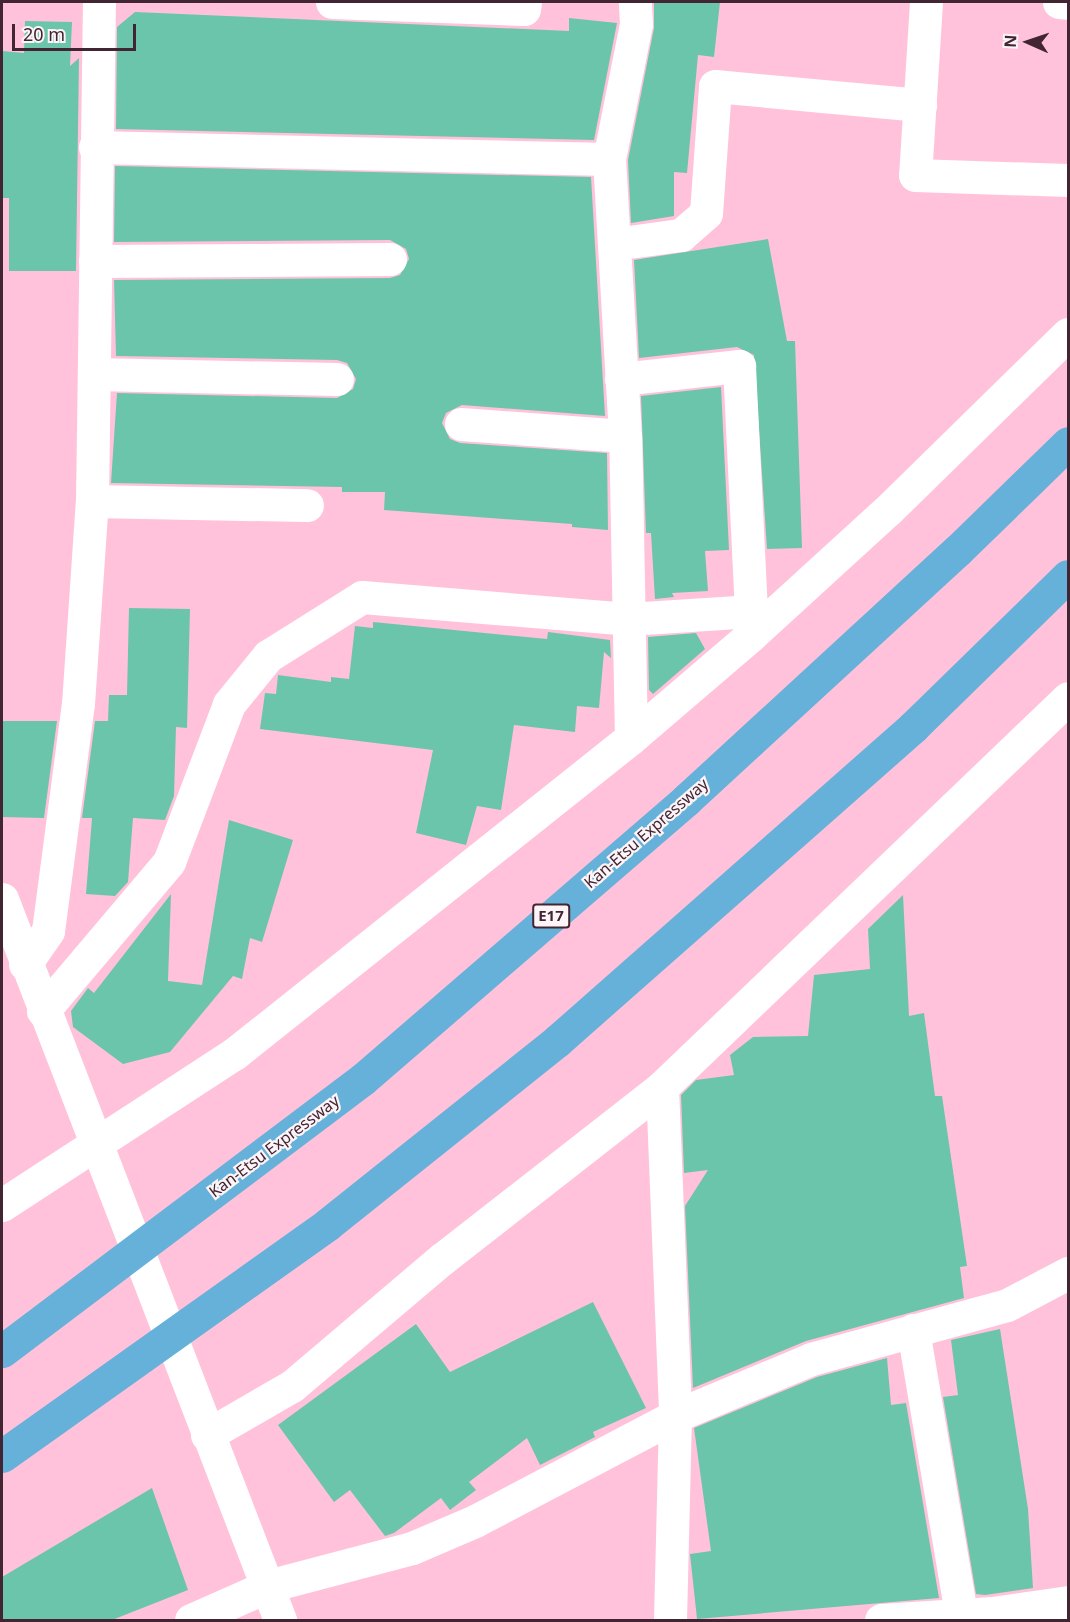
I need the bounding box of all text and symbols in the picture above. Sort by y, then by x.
scale bar [15,12,140,50]
north arrow [998,12,1058,72]
text: 20 m [23,22,65,46]
text: N [999,34,1021,48]
street label: Kan-Etsu Expressway [580,774,712,892]
road number: E17 [532,904,570,928]
street label: Kan-Etsu Expressway [205,1091,343,1201]

